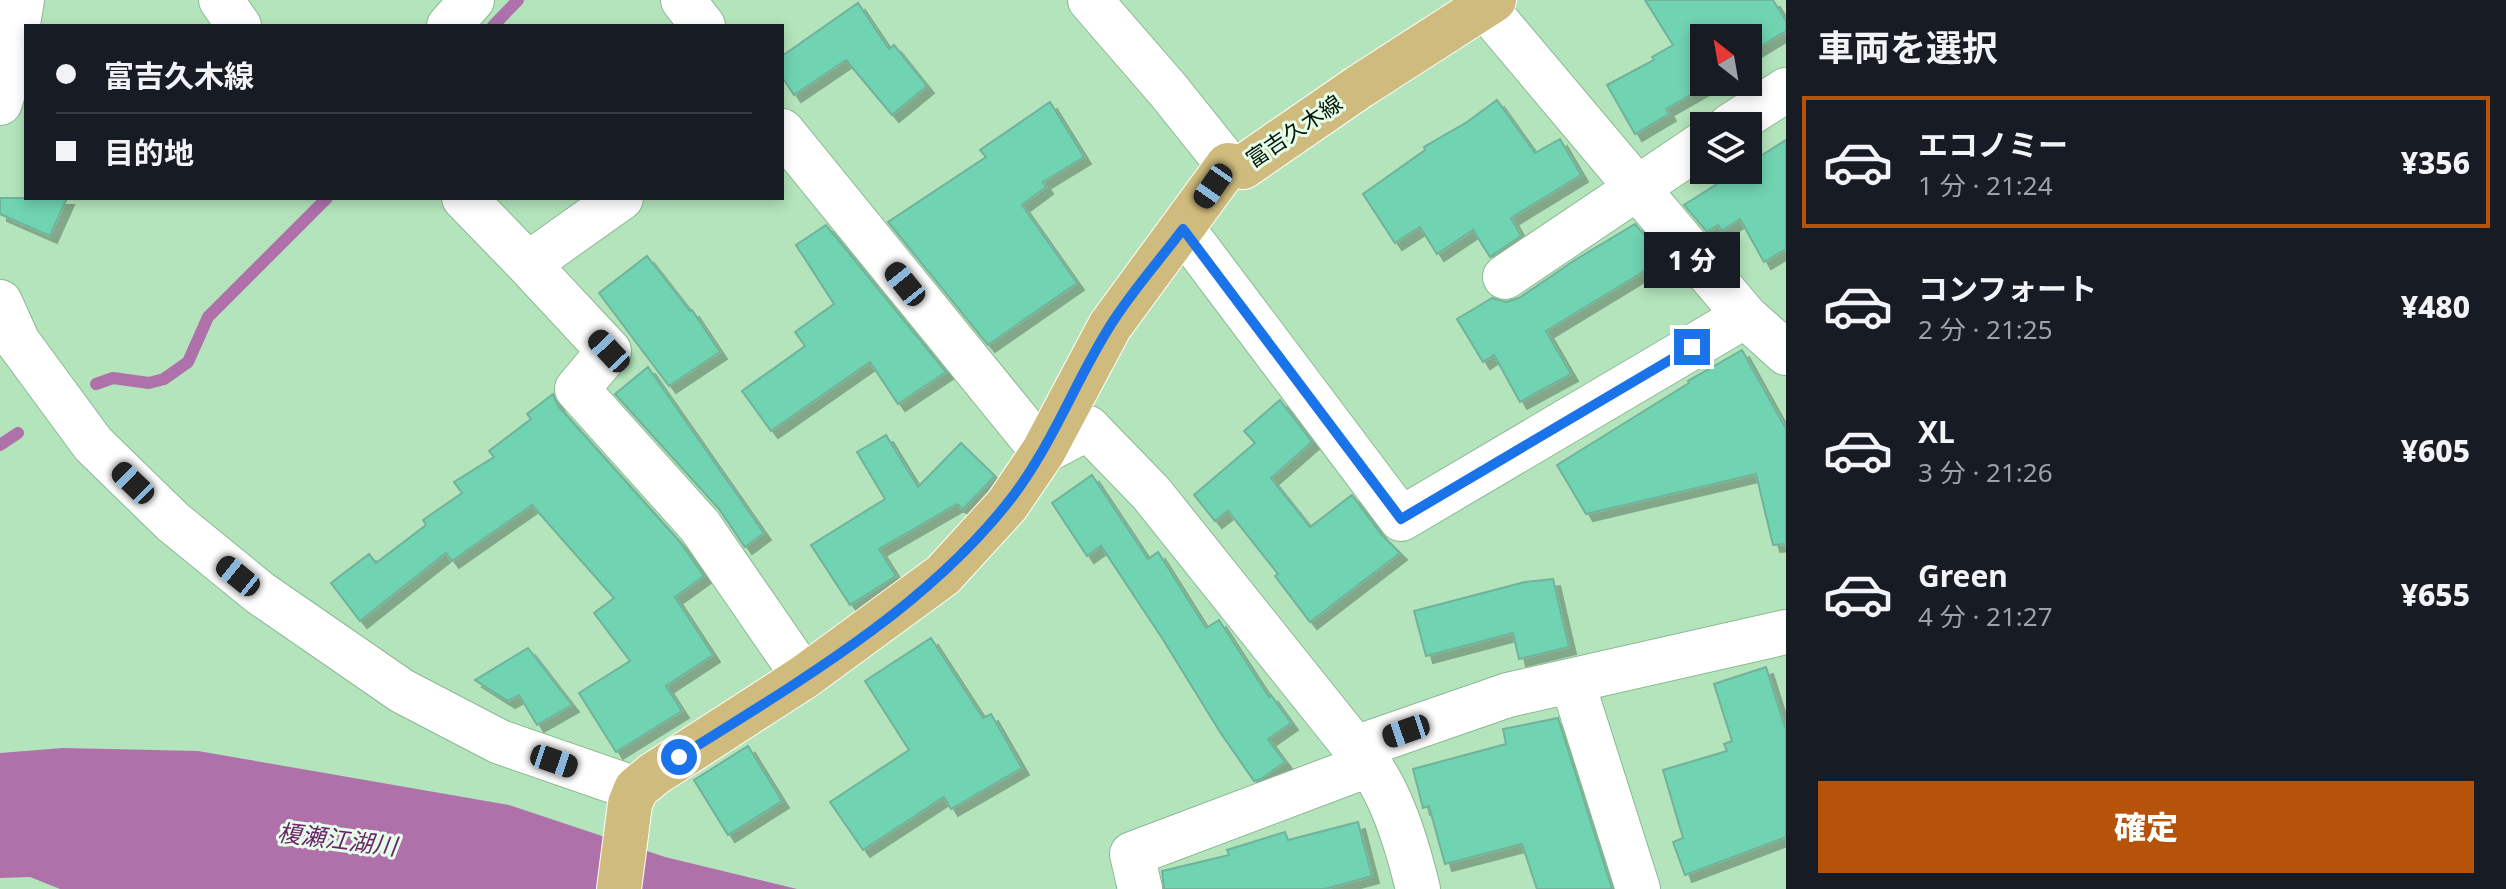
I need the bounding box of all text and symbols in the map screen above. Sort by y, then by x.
text: 車両を選択 [1818,23,1998,72]
north arrow [1690,24,1762,96]
map controls [1690,24,1762,184]
text: 富吉久木線 [104,55,254,96]
street label: 富吉久木線 [1239,87,1347,173]
button: layers [1690,112,1762,184]
text: エコノミー [1918,124,2068,165]
icon: car [1822,126,1894,198]
text: 目的地 [104,132,194,173]
text: ¥356 [2401,142,2470,183]
car [1189,159,1237,213]
text: 1 分 · 21:24 [1918,167,2053,203]
callout: 1 分 [1644,231,1740,287]
text: 1 分 [1668,242,1716,278]
car [881,258,929,310]
text: コンフォート [1918,268,2097,309]
icon: car [1822,270,1894,342]
text: ¥480 [2401,286,2470,327]
text: 2 分 · 21:25 [1918,311,2053,347]
car [584,325,634,377]
route end [1674,329,1710,365]
text: XL [1918,411,1955,452]
icon: car [1822,414,1894,486]
text: ¥605 [2401,430,2470,471]
text: 3 分 · 21:26 [1918,454,2053,490]
car [107,458,159,508]
car [212,552,264,600]
text: Green [1918,555,2008,596]
icon: car [1822,558,1894,630]
text: ¥655 [2401,574,2470,615]
text: 4 分 · 21:27 [1918,598,2053,634]
car [1379,712,1433,750]
route start [661,739,697,775]
car [527,742,581,780]
button: 確定 [1818,781,2474,873]
water label: 榎瀬江湖川 [276,815,402,863]

